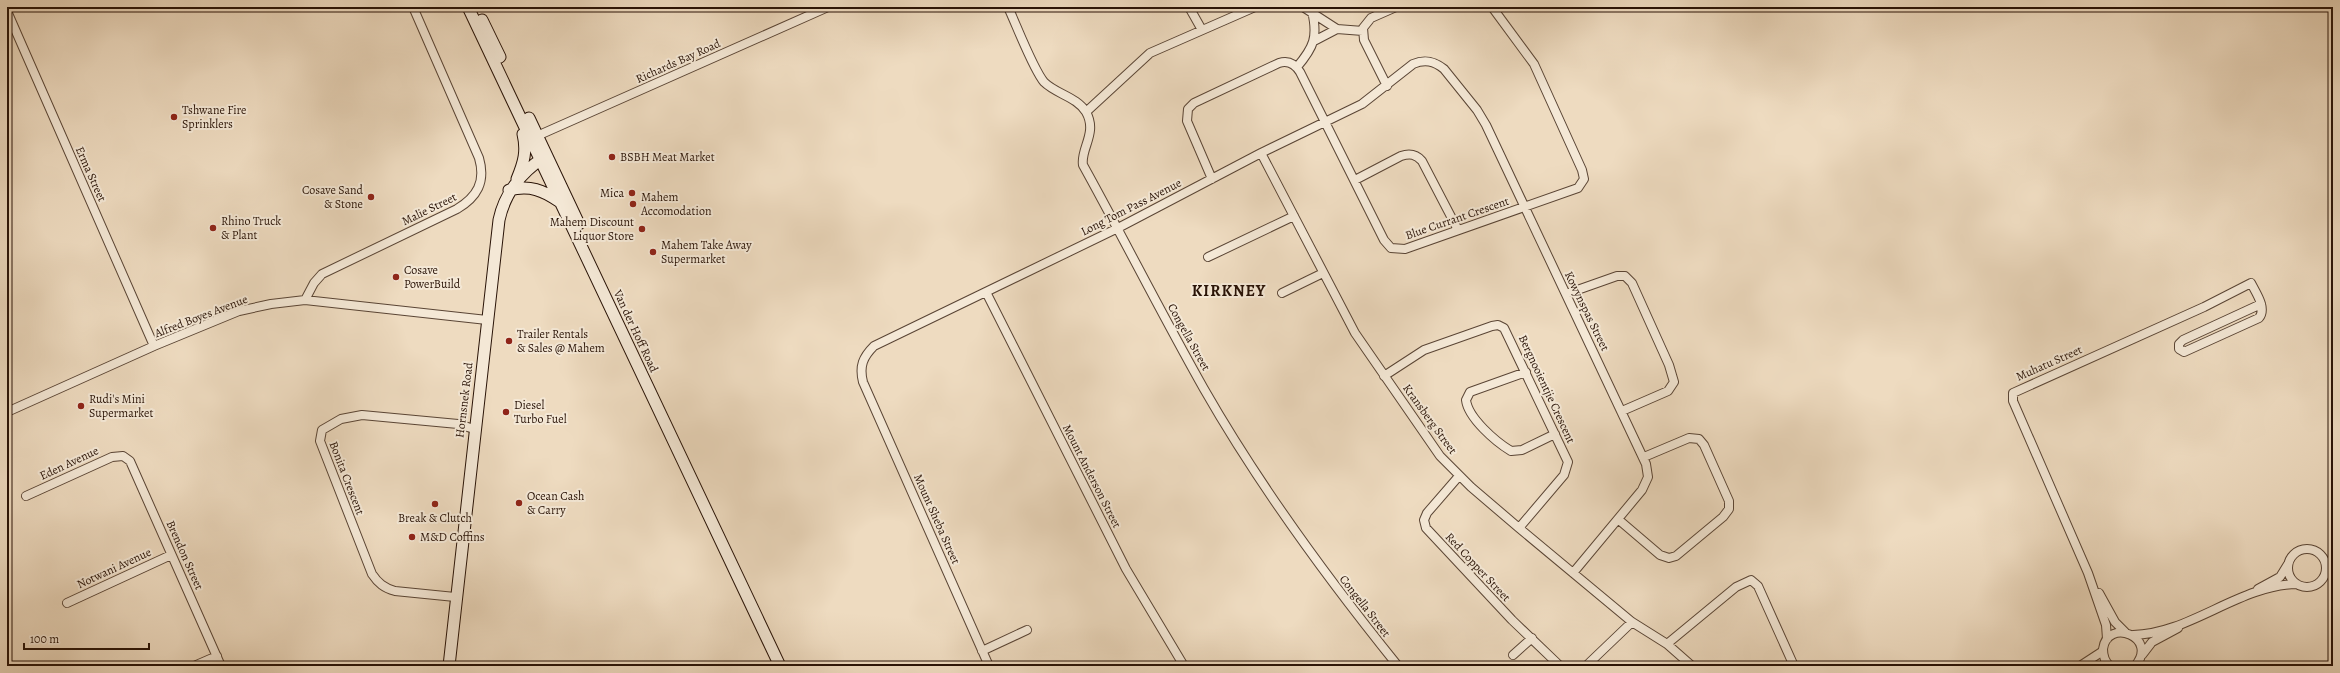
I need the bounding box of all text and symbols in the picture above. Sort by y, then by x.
street label: Richards Bay Road [633,35,723,87]
place label: Tshwane Fire Sprinklers [182,102,246,132]
marker: Tshwane Fire Sprinklers [169,112,179,122]
street label: Erma Street [72,144,110,204]
place label: BSBH Meat Market [620,149,715,165]
marker: BSBH Meat Market [607,152,617,162]
street label: Long Tom Pass Avenue [1078,175,1184,239]
place label: Cosave Sand & Stone [302,182,364,212]
place label: Mica [600,185,624,201]
marker: Mica [627,188,637,198]
street label: Malie Street [399,189,459,229]
place label: Mahem Accomodation [640,189,712,219]
marker: Cosave Sand & Stone [366,192,376,202]
street label: Blue Currant Crescent [1403,193,1511,243]
marker: Mahem Accomodation [628,199,638,209]
place label: Rhino Truck & Plant [221,213,281,243]
place label: Mahem Discount Liquor Store [550,214,634,244]
marker: Rhino Truck & Plant [208,223,218,233]
marker: Mahem Discount Liquor Store [637,224,647,234]
place label: Mahem Take Away Supermarket [661,237,752,267]
marker: Mahem Take Away Supermarket [648,247,658,257]
place label: Cosave PowerBuild [404,262,461,292]
street label: Kowynspas Street [1561,268,1613,354]
marker: Cosave PowerBuild [391,272,401,282]
district label: KIRKNEY [1192,280,1266,302]
street label: Van der Hoff Road [609,286,662,375]
street label: Alfred Boyes Avenue [151,291,250,342]
street label: Congella Street [1164,301,1214,374]
place label: Trailer Rentals & Sales @ Mahem [517,326,605,356]
street label: Bergnooientjie Crescent [1515,332,1579,446]
marker: Trailer Rentals & Sales @ Mahem [504,336,514,346]
street label: Muhatu Street [2013,341,2085,385]
street label: Hornsnek Road [451,361,477,439]
street label: Kransberg Street [1399,381,1461,457]
place label: Rudi's Mini Supermarket [89,391,153,421]
place label: Diesel Turbo Fuel [514,397,567,427]
marker: Rudi's Mini Supermarket [76,401,86,411]
marker: Diesel Turbo Fuel [501,407,511,417]
street label: Mount Anderson Street [1059,421,1125,531]
street label: Bonita Crescent [326,439,368,517]
street label: Eden Avenue [37,442,101,484]
street label: Mount Sheba Street [910,471,964,567]
place label: Ocean Cash & Carry [527,488,585,518]
marker: Ocean Cash & Carry [514,498,524,508]
marker: Break & Clutch [430,499,440,509]
place label: Break & Clutch [398,510,473,526]
street label: Brendon Street [163,518,207,592]
place label: M&D Coffins [420,529,485,545]
street label: Red Copper Street [1442,529,1514,605]
marker: M&D Coffins [407,532,417,542]
street label: Notwani Avenue [74,544,154,592]
street label: Congella Street [1336,572,1394,640]
scale bar [24,625,149,651]
text: 100 m [30,631,59,647]

